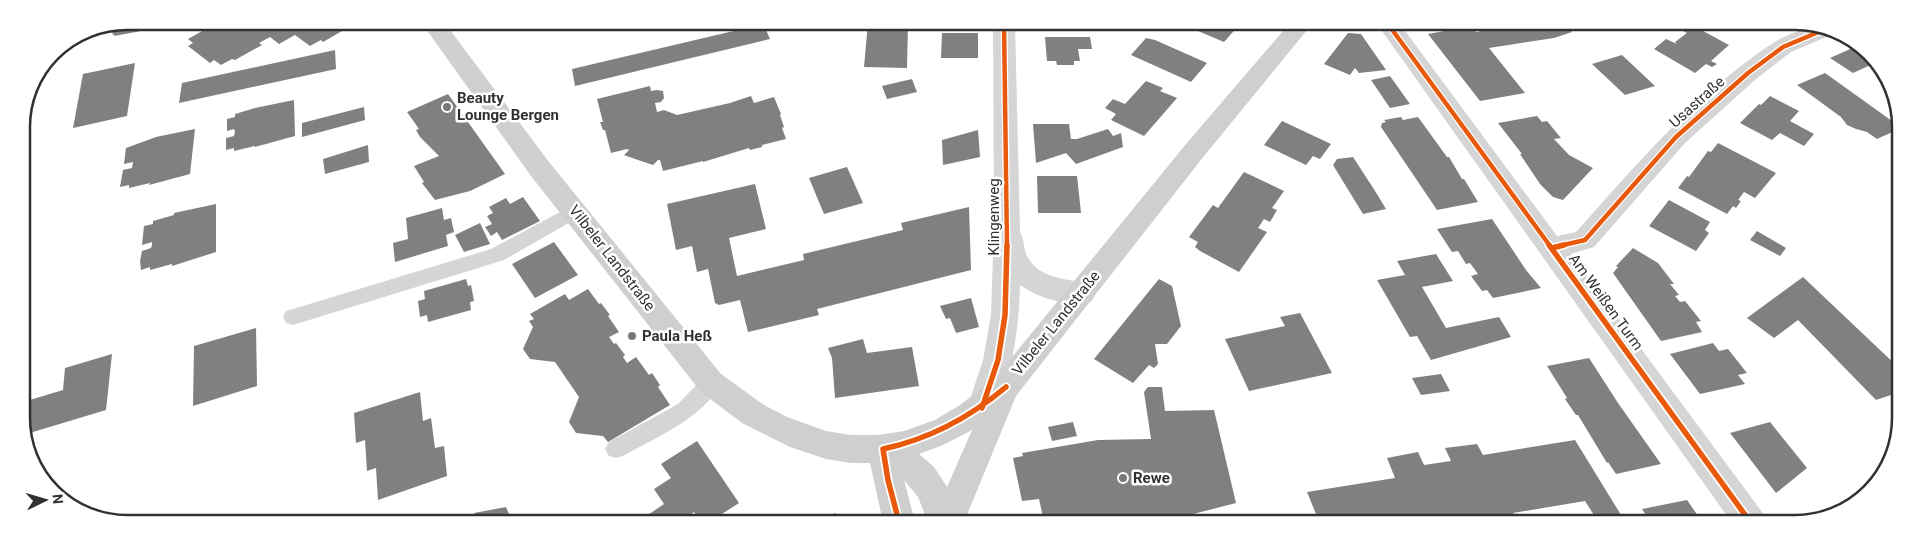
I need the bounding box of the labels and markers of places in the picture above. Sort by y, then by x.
place label: Beauty Lounge Bergen [457,89,559,124]
marker: Beauty Lounge Bergen [441,101,453,113]
place label: Paula Heß [642,327,712,345]
marker: Paula Heß [626,330,638,342]
place label: Rewe [1133,469,1170,487]
marker: Rewe [1117,472,1129,484]

